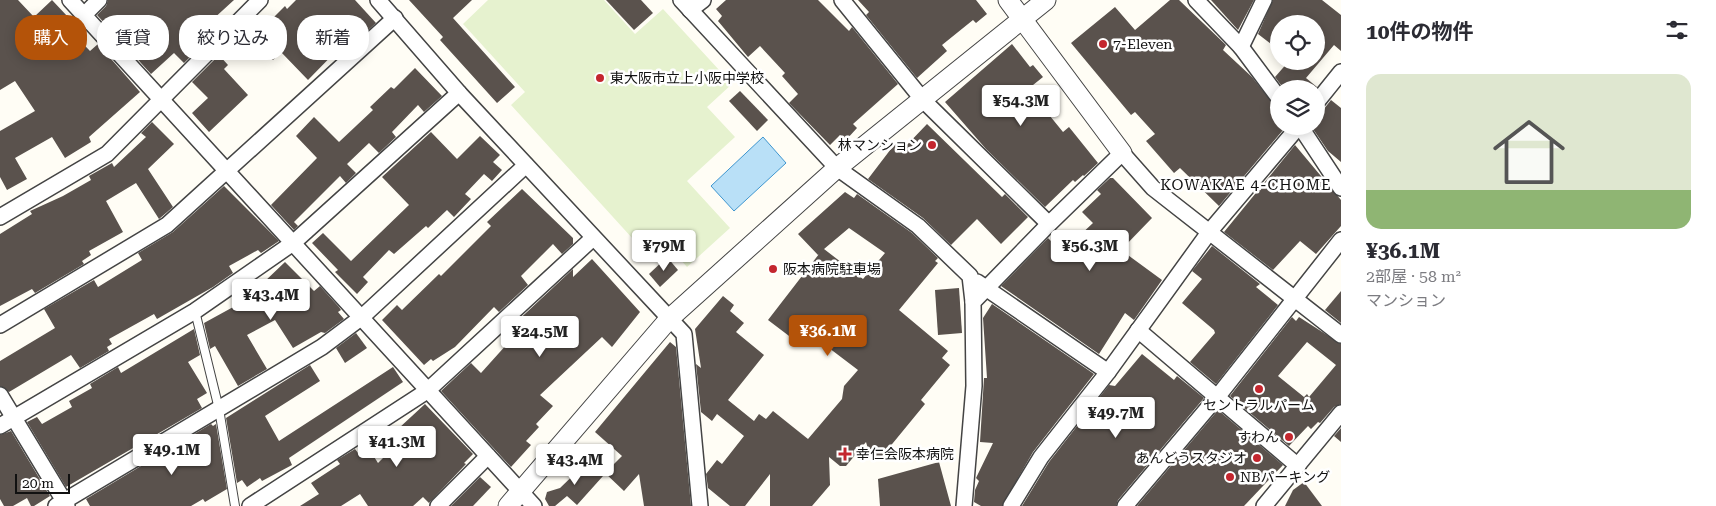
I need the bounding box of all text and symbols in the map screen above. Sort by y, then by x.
chip: 購入 [15,15,87,60]
chip: 賃貸 [97,15,169,60]
chip: 絞り込み [179,15,287,60]
chip: 新着 [297,15,369,60]
map controls [1270,15,1325,135]
button: locate [1270,15,1325,70]
icon: filters [1663,16,1691,44]
text: 10件の物件 [1366,20,1474,44]
place label: 7-Eleven [1113,36,1172,52]
marker: 7-Eleven [1097,38,1109,50]
place label: 東大阪市立上小阪中学校 [610,70,764,86]
marker: 東大阪市立上小阪中学校 [594,72,606,84]
button: layers [1270,80,1325,135]
pin: ¥54.3M [980,84,1062,127]
text: ¥54.3M [993,91,1049,110]
icon: home [1484,107,1574,197]
place label: 林マンション [838,137,922,153]
marker: 林マンション [926,139,938,151]
district label: KOWAKAE 4-CHOME [1160,176,1332,194]
pin: ¥79M [634,230,694,272]
pin: ¥56.3M [1049,230,1131,272]
text: ¥79M [643,236,685,255]
text: ¥56.3M [1062,236,1118,255]
text: ¥36.1M [1366,239,1440,263]
place label: 阪本病院駐車場 [783,261,881,277]
marker: 阪本病院駐車場 [767,263,779,275]
text: 2部屋 · 58 m² [1366,267,1461,286]
pin: ¥43.4M [230,278,312,321]
text: ¥43.4M [243,285,299,304]
text: マンション [1366,291,1446,310]
pin: ¥36.1M [787,314,869,357]
pin: ¥24.5M [499,316,581,358]
text: ¥36.1M [800,321,856,340]
text: ¥24.5M [512,322,568,341]
marker: セントラルパーム [1253,383,1265,395]
pin: ¥49.7M [1075,396,1157,439]
place label: セントラルパーム [1203,397,1315,413]
text: ¥49.7M [1088,403,1144,422]
pin: ¥41.3M [356,426,438,468]
place label: すわん [1237,429,1279,445]
marker: すわん [1283,431,1295,443]
text: ¥41.3M [369,432,425,451]
pin: ¥49.1M [131,434,213,476]
text: ¥49.1M [144,440,200,459]
pin: ¥43.4M [534,444,616,486]
place label: 幸仁会阪本病院 [856,446,954,462]
marker: 幸仁会阪本病院 [838,447,852,461]
text: ¥43.4M [547,450,603,469]
place label: あんどうスタジオ [1135,450,1247,466]
marker: あんどうスタジオ [1251,452,1263,464]
place label: NBパーキング [1240,469,1330,485]
scale bar [15,471,70,494]
marker: NBパーキング [1224,471,1236,483]
text: 20 m [22,475,54,491]

